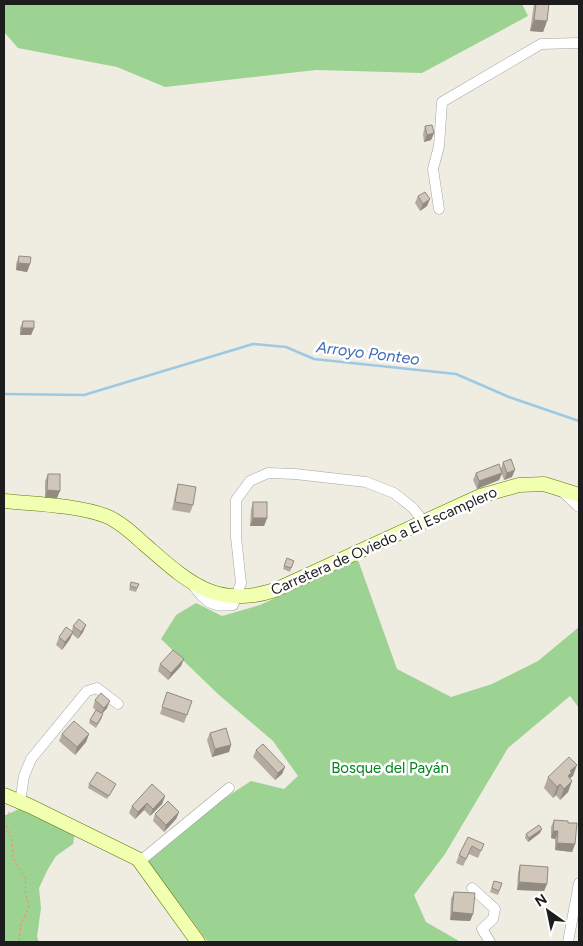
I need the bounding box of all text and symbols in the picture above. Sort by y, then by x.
water label: Arroyo Ponteo [314,337,421,369]
street label: Carretera de Oviedo a El Escamplero [268,483,500,599]
park label: Bosque del Payán [331,759,449,777]
north arrow [523,886,573,936]
text: N [532,890,550,911]

